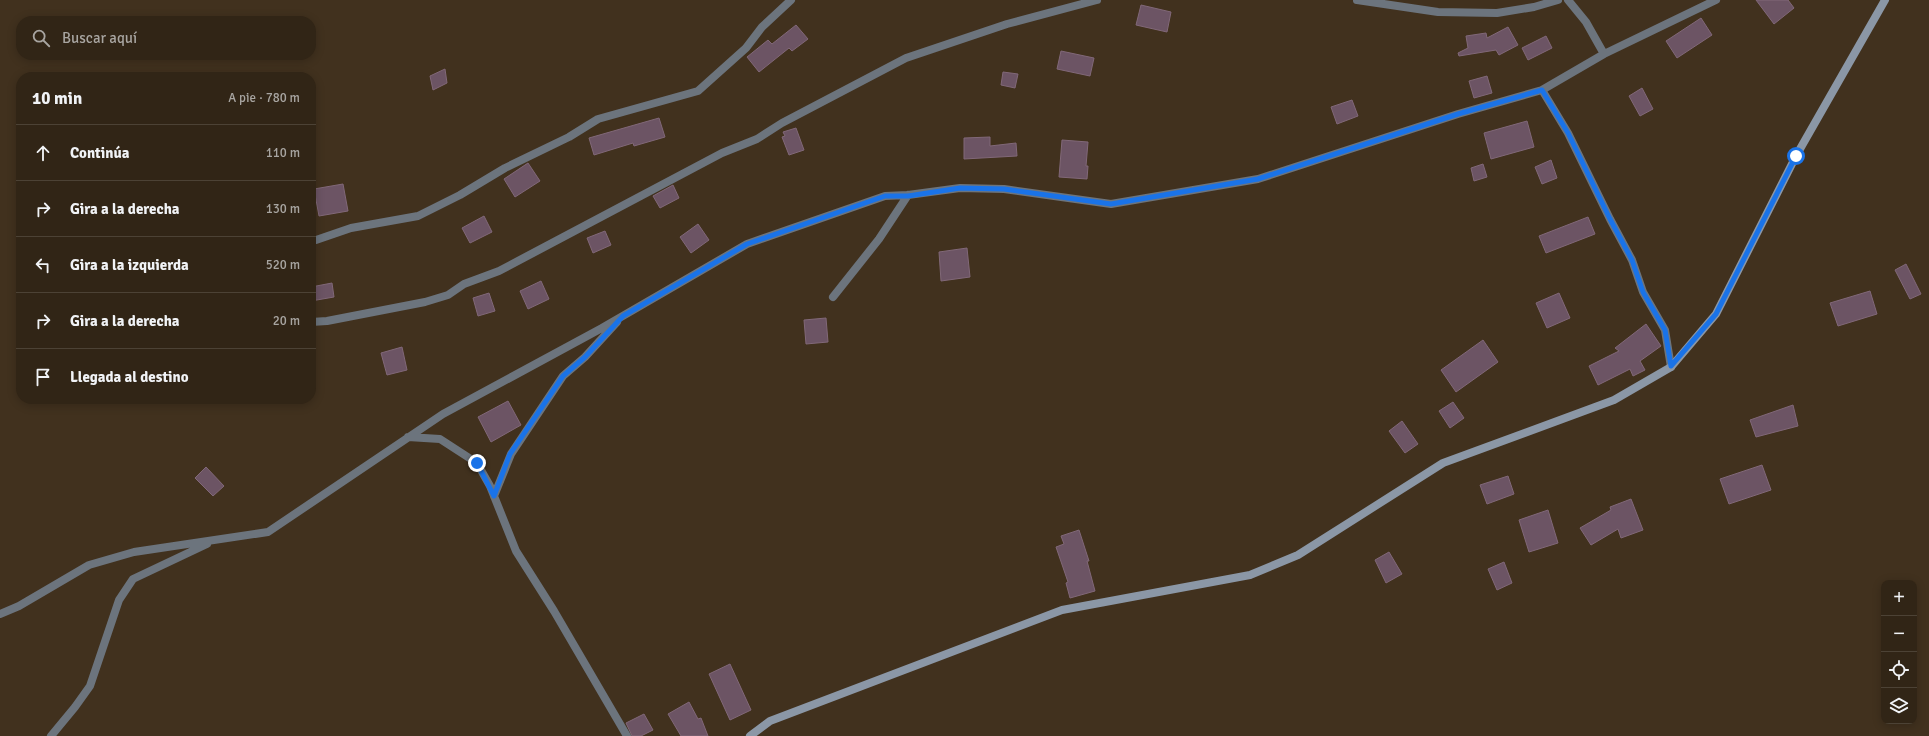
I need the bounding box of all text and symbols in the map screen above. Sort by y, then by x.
search box [16,16,316,60]
icon: search [30,27,52,49]
text: Buscar aquí [62,29,137,47]
text: 10 min [32,88,82,109]
text: A pie · 780 m [228,90,300,106]
icon: ahead [32,142,54,164]
text: Continúa [70,144,129,162]
text: 110 m [266,145,300,161]
route start [1787,147,1805,165]
icon: right [32,198,54,220]
text: Gira a la derecha [70,200,180,218]
text: 130 m [266,201,300,217]
icon: left [32,254,54,276]
text: Gira a la izquierda [70,256,189,274]
text: 520 m [266,257,300,273]
icon: right [32,310,54,332]
text: Gira a la derecha [70,312,180,330]
text: 20 m [273,313,300,329]
icon: arrive [32,366,54,388]
text: Llegada al destino [70,368,189,386]
route end [468,454,486,472]
map controls [1881,580,1917,724]
button: + [1881,580,1917,616]
button: − [1881,616,1917,652]
button: locate [1881,652,1917,688]
button: layers [1881,688,1917,724]

